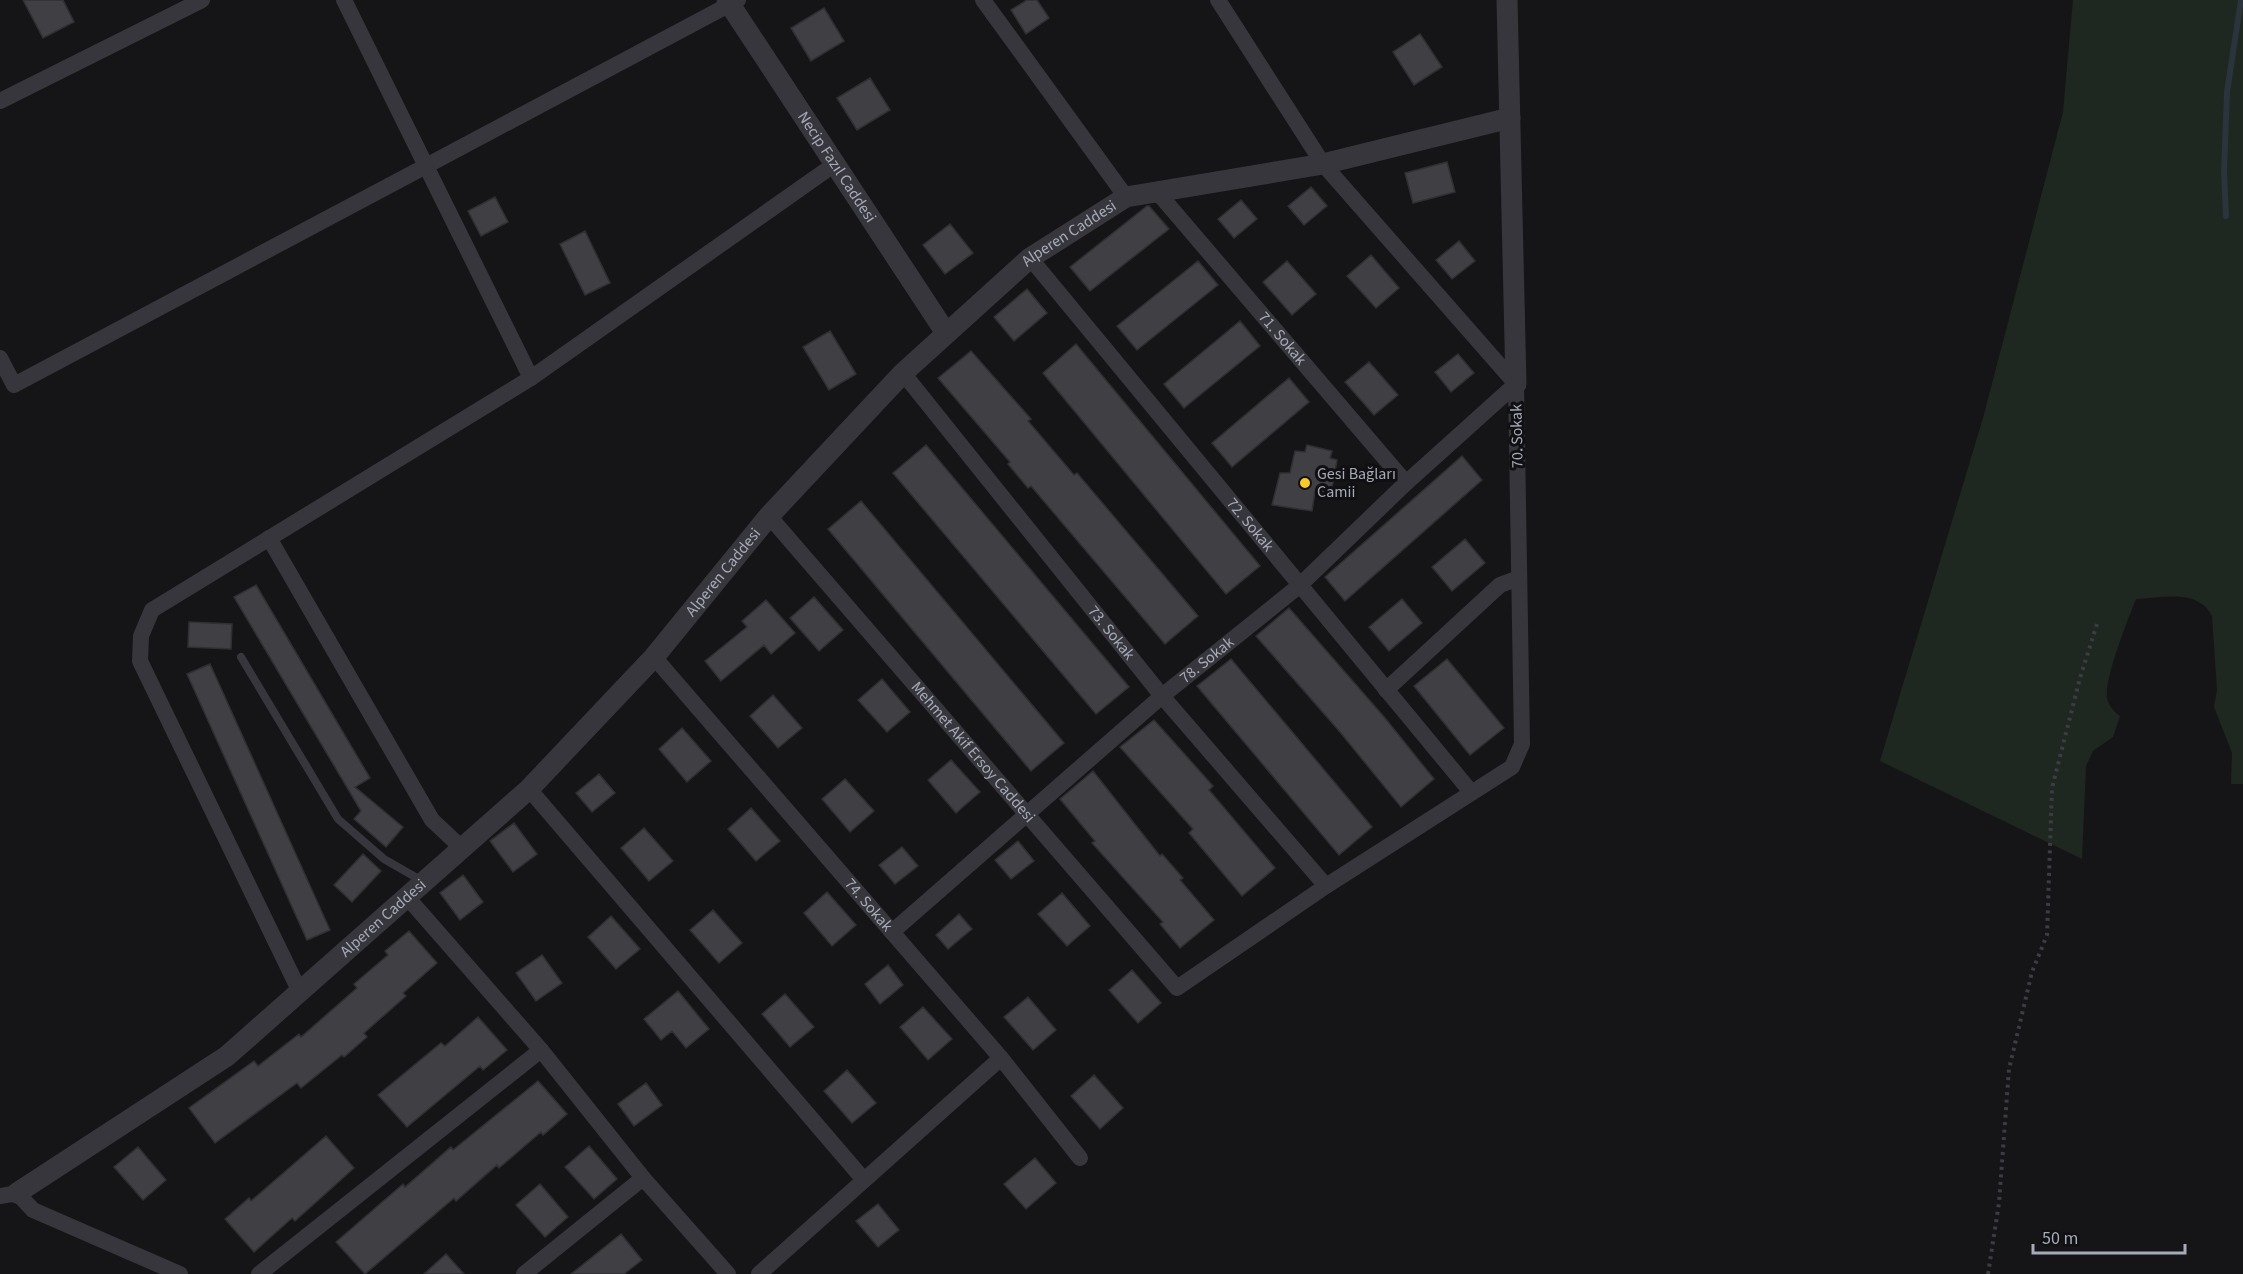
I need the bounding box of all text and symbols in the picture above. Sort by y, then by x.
street label: Necip Fazıl Caddesi [792,107,881,227]
street label: Alperen Caddesi [1017,195,1121,272]
street label: 71. Sokak [1253,307,1312,370]
street label: 70. Sokak [1505,404,1529,468]
place label: Gesi Bağları Camii [1317,463,1396,503]
marker: Gesi Bağları Camii [1298,476,1312,490]
street label: 72. Sokak [1221,493,1279,557]
street label: Alperen Caddesi [680,523,766,621]
street label: 73. Sokak [1083,601,1140,665]
street label: 78. Sokak [1175,631,1239,689]
street label: Mehmet Akif Ersoy Caddesi [906,677,1040,827]
street label: Alperen Caddesi [335,874,431,962]
street label: 74. Sokak [839,874,898,937]
scale bar [2033,1217,2184,1255]
text: 50 m [2042,1226,2078,1251]

